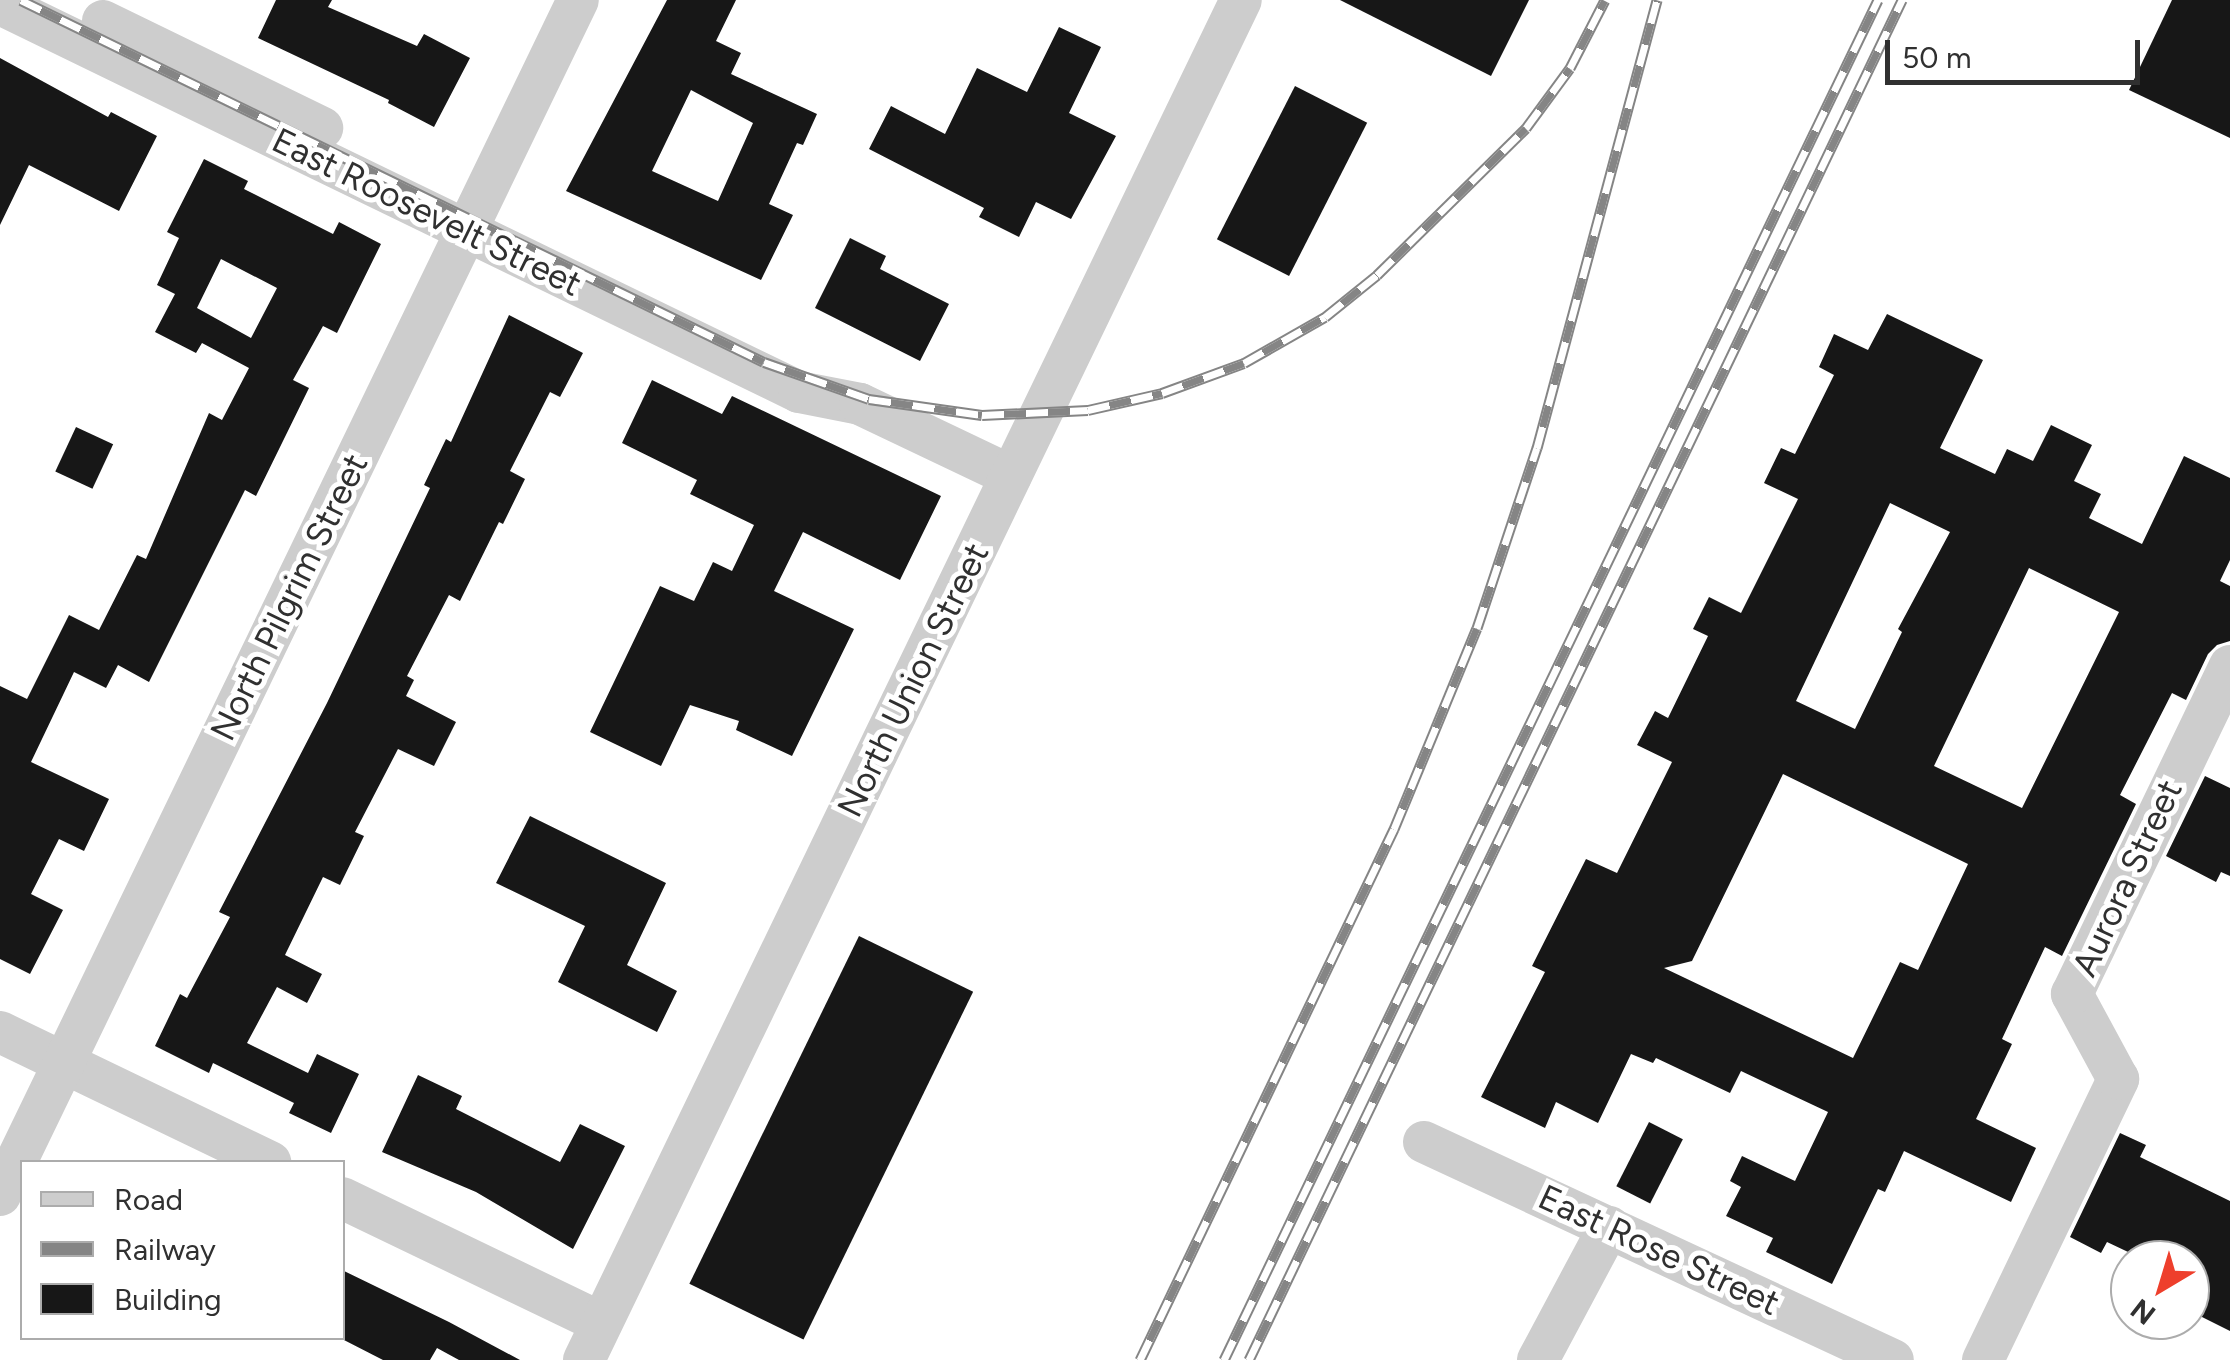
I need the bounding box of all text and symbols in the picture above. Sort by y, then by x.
scale bar [1890,20,2145,82]
text: 50 m [1902,39,1971,76]
street label: East Roosevelt Street [266,119,588,305]
street label: North Pilgrim Street [201,447,377,747]
street label: North Union Street [828,536,998,824]
street label: Aurora Street [2063,773,2191,983]
legend [20,1160,345,1340]
street label: East Rose Street [1532,1176,1786,1324]
text: Road [114,1181,183,1218]
text: Railway [114,1231,216,1268]
north arrow [2110,1240,2210,1340]
text: Building [114,1281,222,1318]
text: N [2124,1292,2162,1332]

